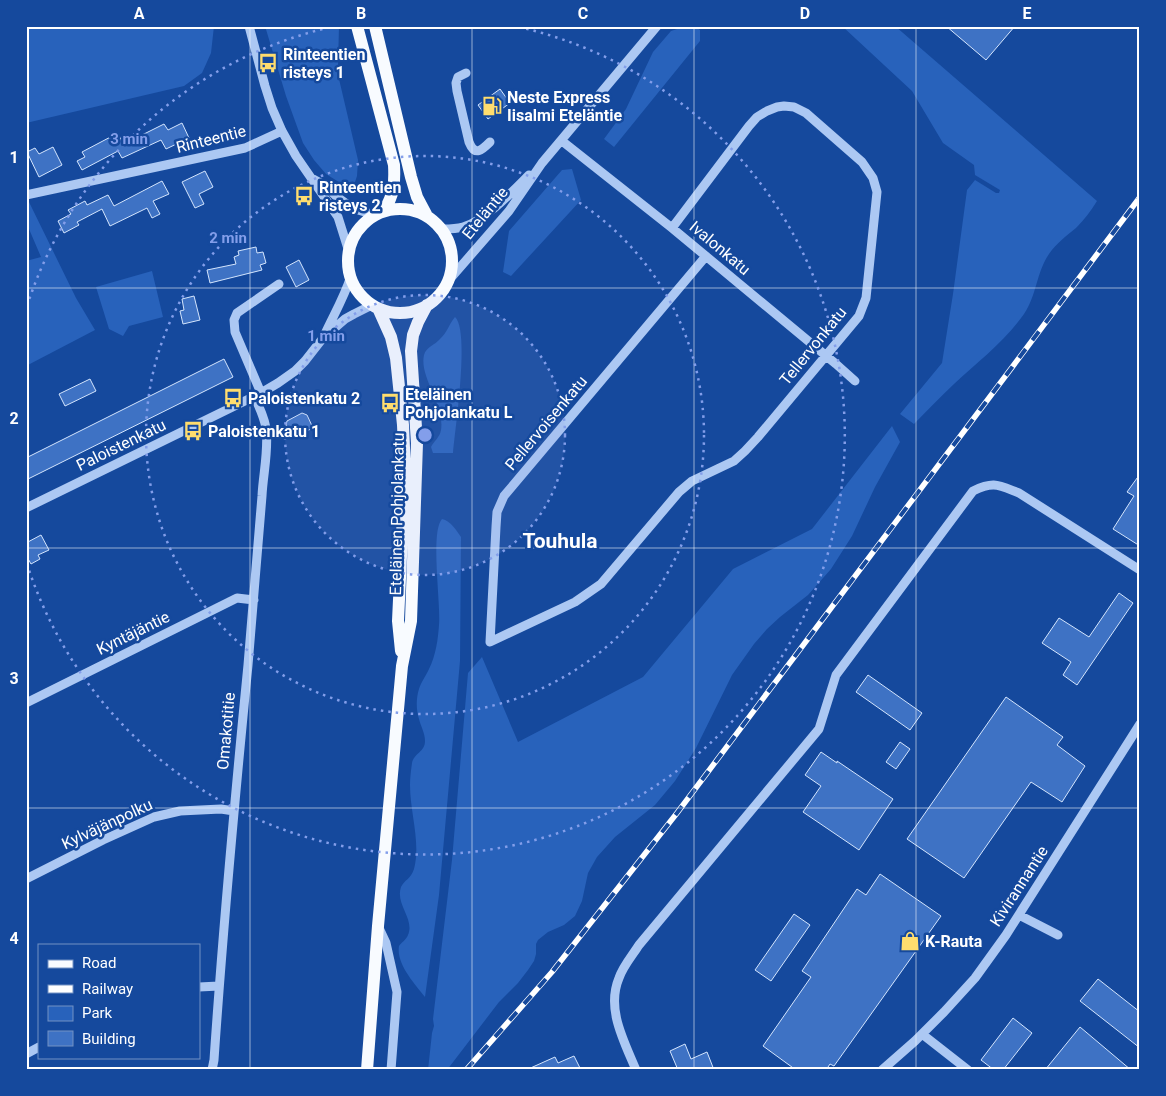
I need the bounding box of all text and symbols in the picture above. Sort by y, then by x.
text: A [134,4,145,23]
text: B [356,4,366,23]
text: C [578,4,588,23]
text: D [800,4,810,23]
text: E [1023,4,1032,23]
place label: Rinteentien risteys 1 [283,45,365,82]
bus stop icon: Rinteentien risteys 1 [257,52,279,74]
place label: Neste Express Iisalmi Eteläntie [507,88,622,125]
fuel station icon: Neste Express Iisalmi Eteläntie [481,95,503,117]
street label: Rinteentie [174,121,248,157]
text: 3 min [110,130,148,148]
text: 1 [9,148,19,167]
place label: Rinteentien risteys 2 [319,178,401,215]
street label: Eteläntie [458,183,512,243]
bus stop icon: Rinteentien risteys 2 [293,185,315,207]
street label: Ivalonkatu [686,217,754,279]
text: 2 min [209,229,247,247]
street label: Tellervonkatu [776,303,850,389]
text: 1 min [307,327,345,345]
street label: Pellervoisenkatu [501,372,591,474]
place label: Eteläinen Pohjolankatu L [405,385,513,422]
bus stop icon: Paloistenkatu 2 [222,387,244,409]
place label: Paloistenkatu 2 [248,389,360,408]
bus stop icon: Eteläinen Pohjolankatu L [379,392,401,414]
text: 2 [9,409,19,428]
street label: Paloistenkatu [73,415,169,475]
bus stop icon: Paloistenkatu 1 [182,420,204,442]
place label: Paloistenkatu 1 [208,422,320,441]
centre of rings [416,426,434,444]
street label: Eteläinen Pohjolankatu [386,433,408,595]
district label: Touhula [522,529,598,553]
street label: Kyntäjäntie [93,607,173,659]
text: 3 [9,669,19,688]
street label: Omakotitie [213,691,239,771]
street label: Kylväjänpolku [59,795,155,853]
street label: Kivirannantie [986,842,1052,930]
text: 4 [9,929,19,948]
shop icon: K-Rauta [899,930,921,952]
place label: K-Rauta [925,932,983,951]
legend [38,944,200,1058]
text: Road [82,954,116,972]
text: Railway [82,980,133,998]
text: Park [82,1004,113,1022]
text: Building [82,1030,136,1048]

